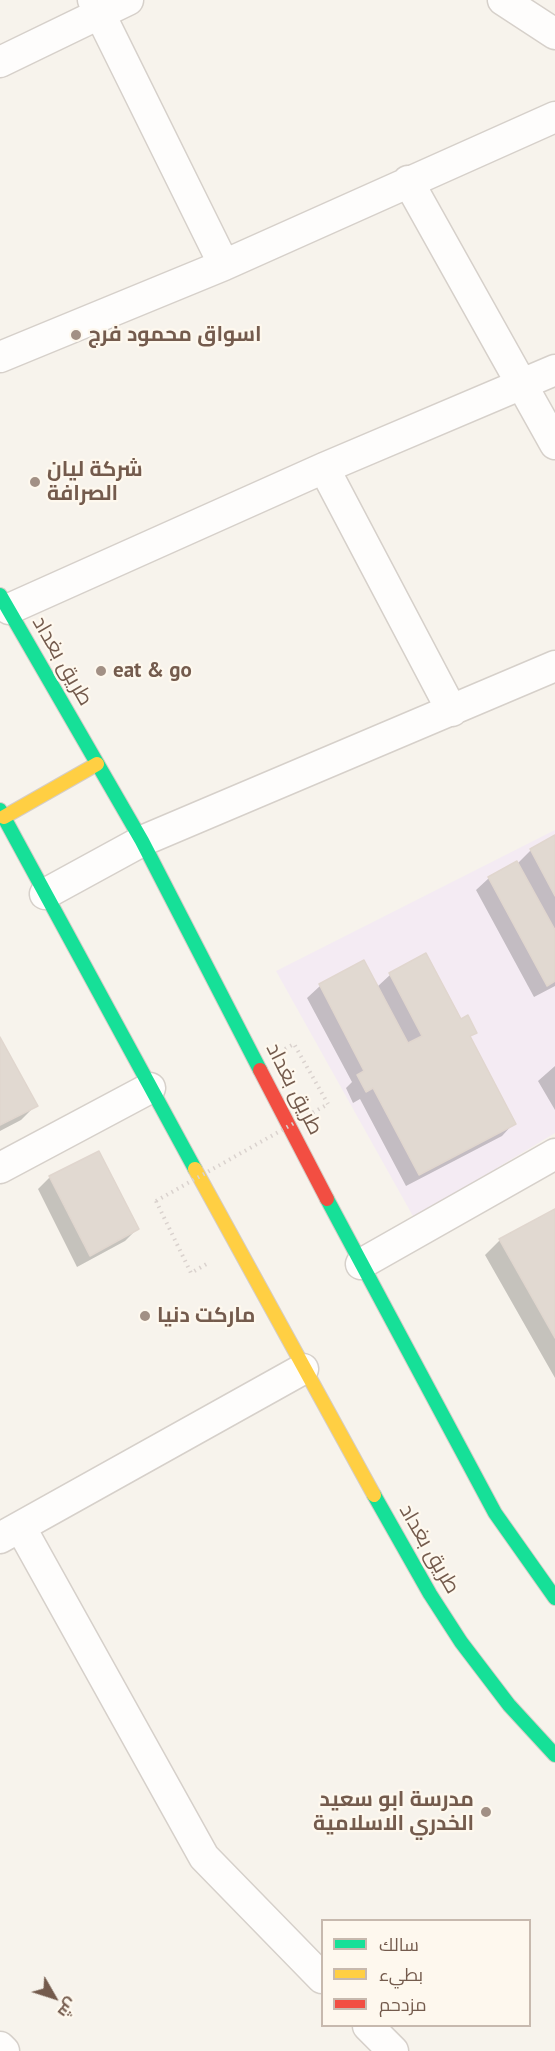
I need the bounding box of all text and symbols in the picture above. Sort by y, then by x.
place label: اسواق محمود فرج [88,322,262,348]
marker: اسواق محمود فرج [69,328,83,342]
place label: شركة ليان الصرافة [47,457,143,507]
marker: شركة ليان الصرافة [28,475,42,489]
street label: طريق بغداد [26,612,98,710]
place label: eat & go [113,658,192,684]
marker: eat & go [94,664,108,678]
street label: طريق بغداد [260,1039,328,1139]
place label: ماركت دنيا [157,1303,255,1329]
marker: ماركت دنيا [138,1309,152,1323]
street label: طريق بغداد [393,1500,465,1598]
place label: مدرسة ابو سعيد الخدري الاسلامية [313,1787,474,1837]
marker: مدرسة ابو سعيد الخدري الاسلامية [479,1805,493,1819]
legend [321,1919,531,2027]
text: سالك [379,1933,419,1956]
text: بطيء [379,1963,423,1986]
north arrow [24,1967,84,2027]
text: مزدحم [379,1993,427,2016]
text: ش [54,1994,82,2023]

